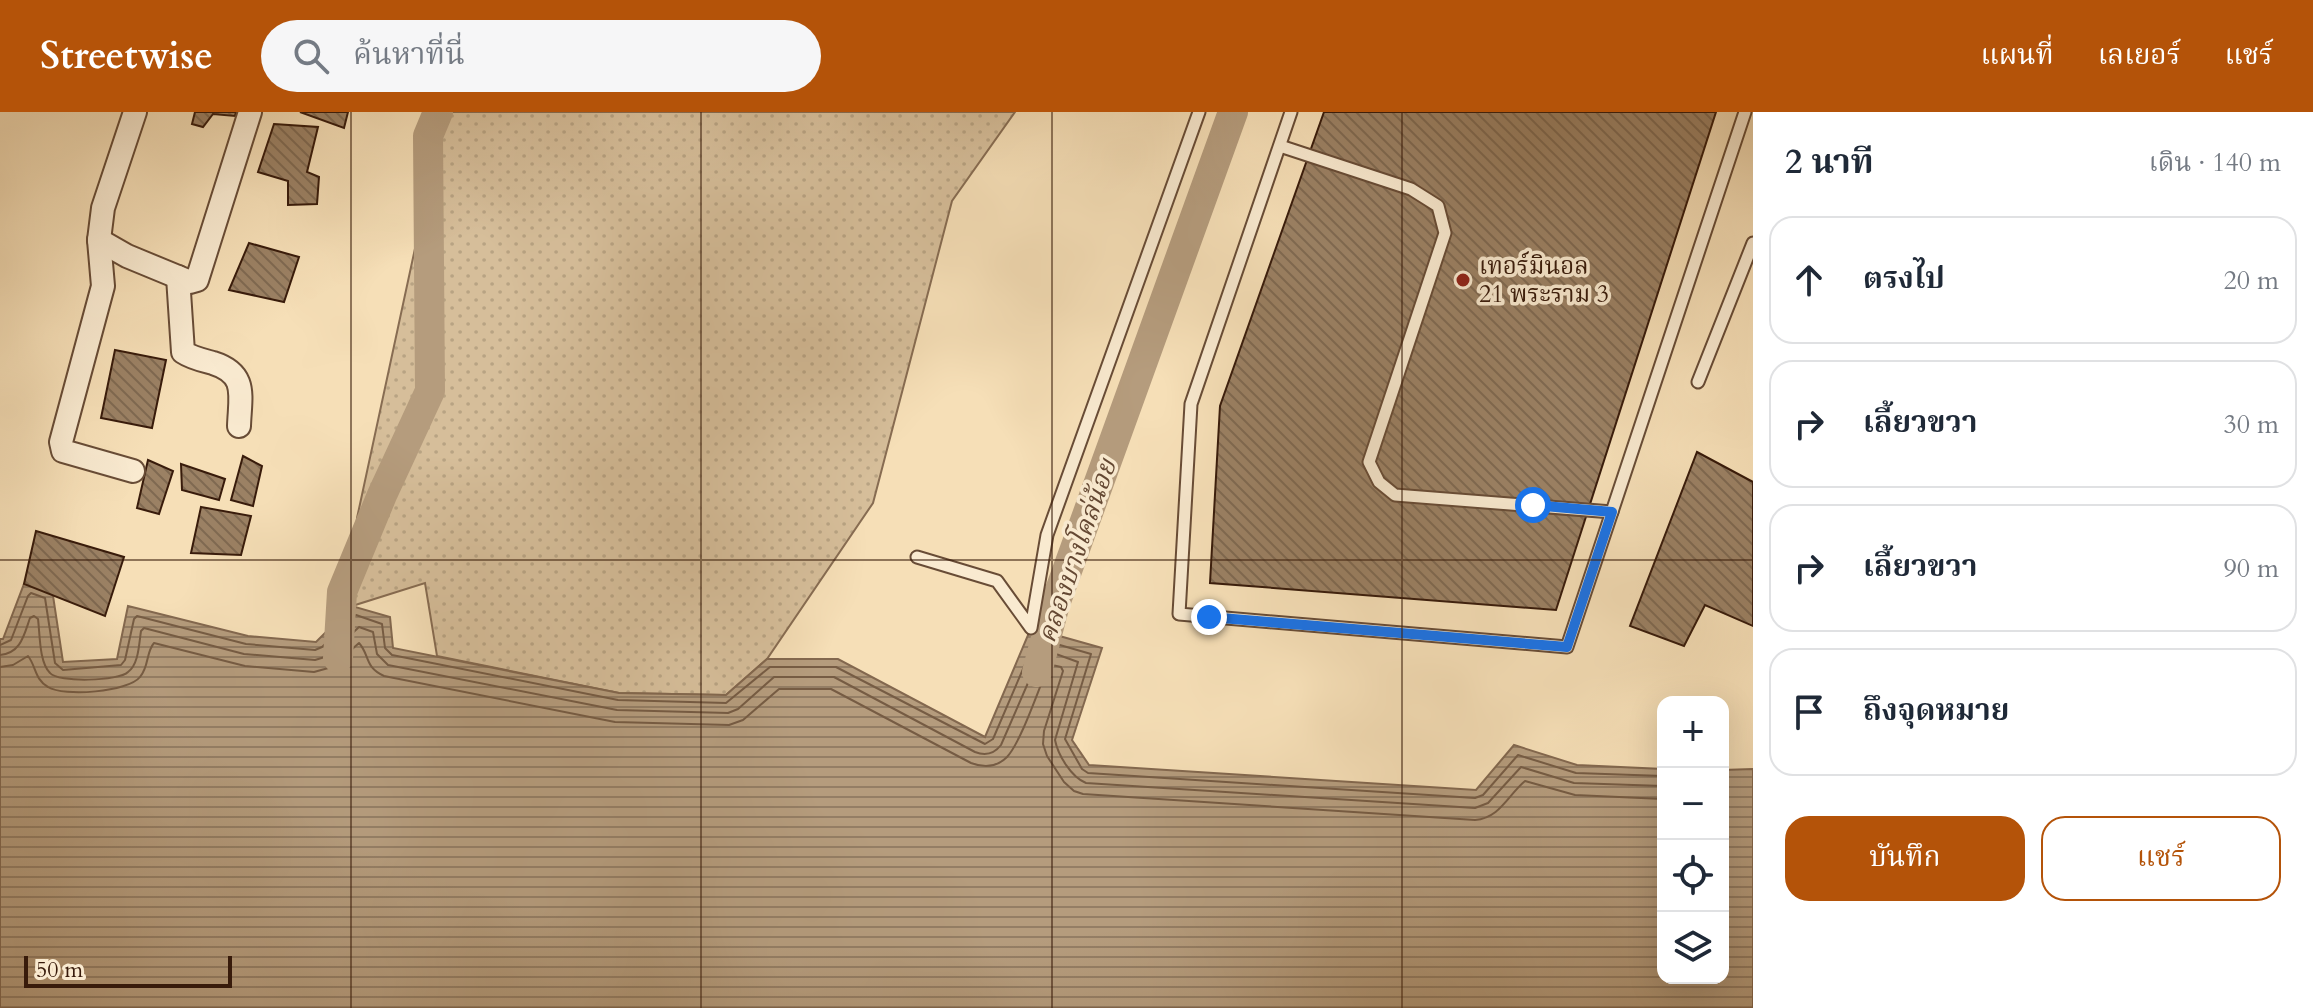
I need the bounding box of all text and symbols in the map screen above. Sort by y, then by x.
search box [261,20,821,92]
text: Streetwise [40,30,213,82]
icon: search [289,34,333,78]
text: ค้นหาที่นี่ [353,34,465,75]
text: แผนที่ [1980,36,2054,74]
text: เลเยอร์ [2098,36,2181,74]
text: แชร์ [2225,36,2273,74]
text: 2 นาที [1785,139,1874,185]
text: เดิน · 140 m [2149,145,2281,180]
place label: เทอร์มินอล 21 พระราม 3 [1479,250,1609,311]
icon: ahead [1787,258,1831,302]
text: ตรงไป [1863,258,1945,299]
text: 20 m [2223,263,2279,298]
marker: เทอร์มินอล 21 พระราม 3 [1454,271,1472,289]
icon: right [1787,402,1831,446]
text: เลี้ยวขวา [1863,402,1977,443]
text: 30 m [2223,407,2279,442]
water label: คลองบางโคล่น้อย [1028,453,1125,647]
route start [1515,487,1551,523]
icon: right [1787,546,1831,590]
text: เลี้ยวขวา [1863,546,1977,587]
text: 90 m [2223,551,2279,586]
route end [1191,599,1227,635]
icon: arrive [1787,690,1831,734]
text: ถึงจุดหมาย [1863,690,2009,731]
map controls [1657,696,1729,984]
button: + [1657,696,1729,768]
button: − [1657,768,1729,840]
button: บันทึก [1785,816,2025,901]
button: แชร์ [2041,816,2281,901]
button: locate [1657,840,1729,912]
button: layers [1657,912,1729,984]
scale bar [24,952,232,988]
text: 50 m [36,955,83,985]

